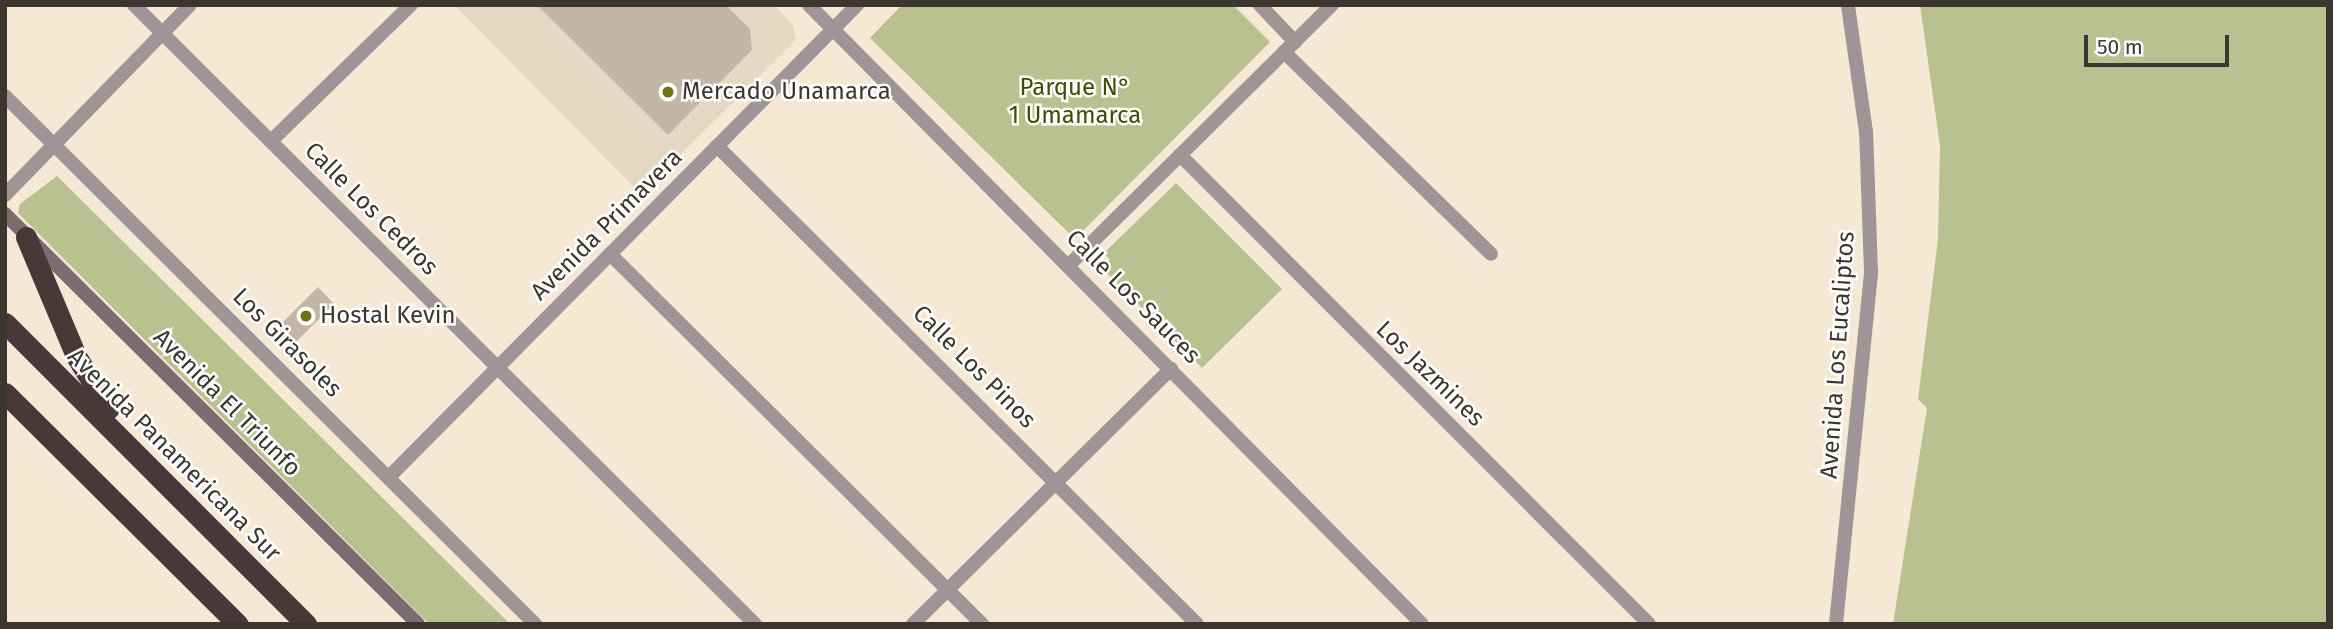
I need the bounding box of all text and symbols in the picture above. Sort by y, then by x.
scale bar [2088,21,2233,65]
text: 50 m [2097,34,2143,60]
park label: Parque N° 1 Umamarca [1009,74,1141,130]
place label: Mercado Unamarca [682,78,891,106]
marker: Mercado Unamarca [660,84,676,100]
street label: Calle Los Cedros [298,136,444,282]
street label: Avenida Primavera [525,143,689,307]
street label: Calle Los Sauces [1060,224,1206,370]
street label: Avenida Los Eucaliptos [1815,230,1861,480]
street label: Los Girasoles [226,282,348,404]
street label: Calle Los Pinos [906,299,1042,435]
place label: Hostal Kevin [320,302,456,330]
marker: Hostal Kevin [298,308,314,324]
street label: Los Jazmines [1370,315,1490,433]
street label: Avenida El Triunfo [147,323,307,483]
street label: Avenida Panamericana Sur [61,342,287,568]

